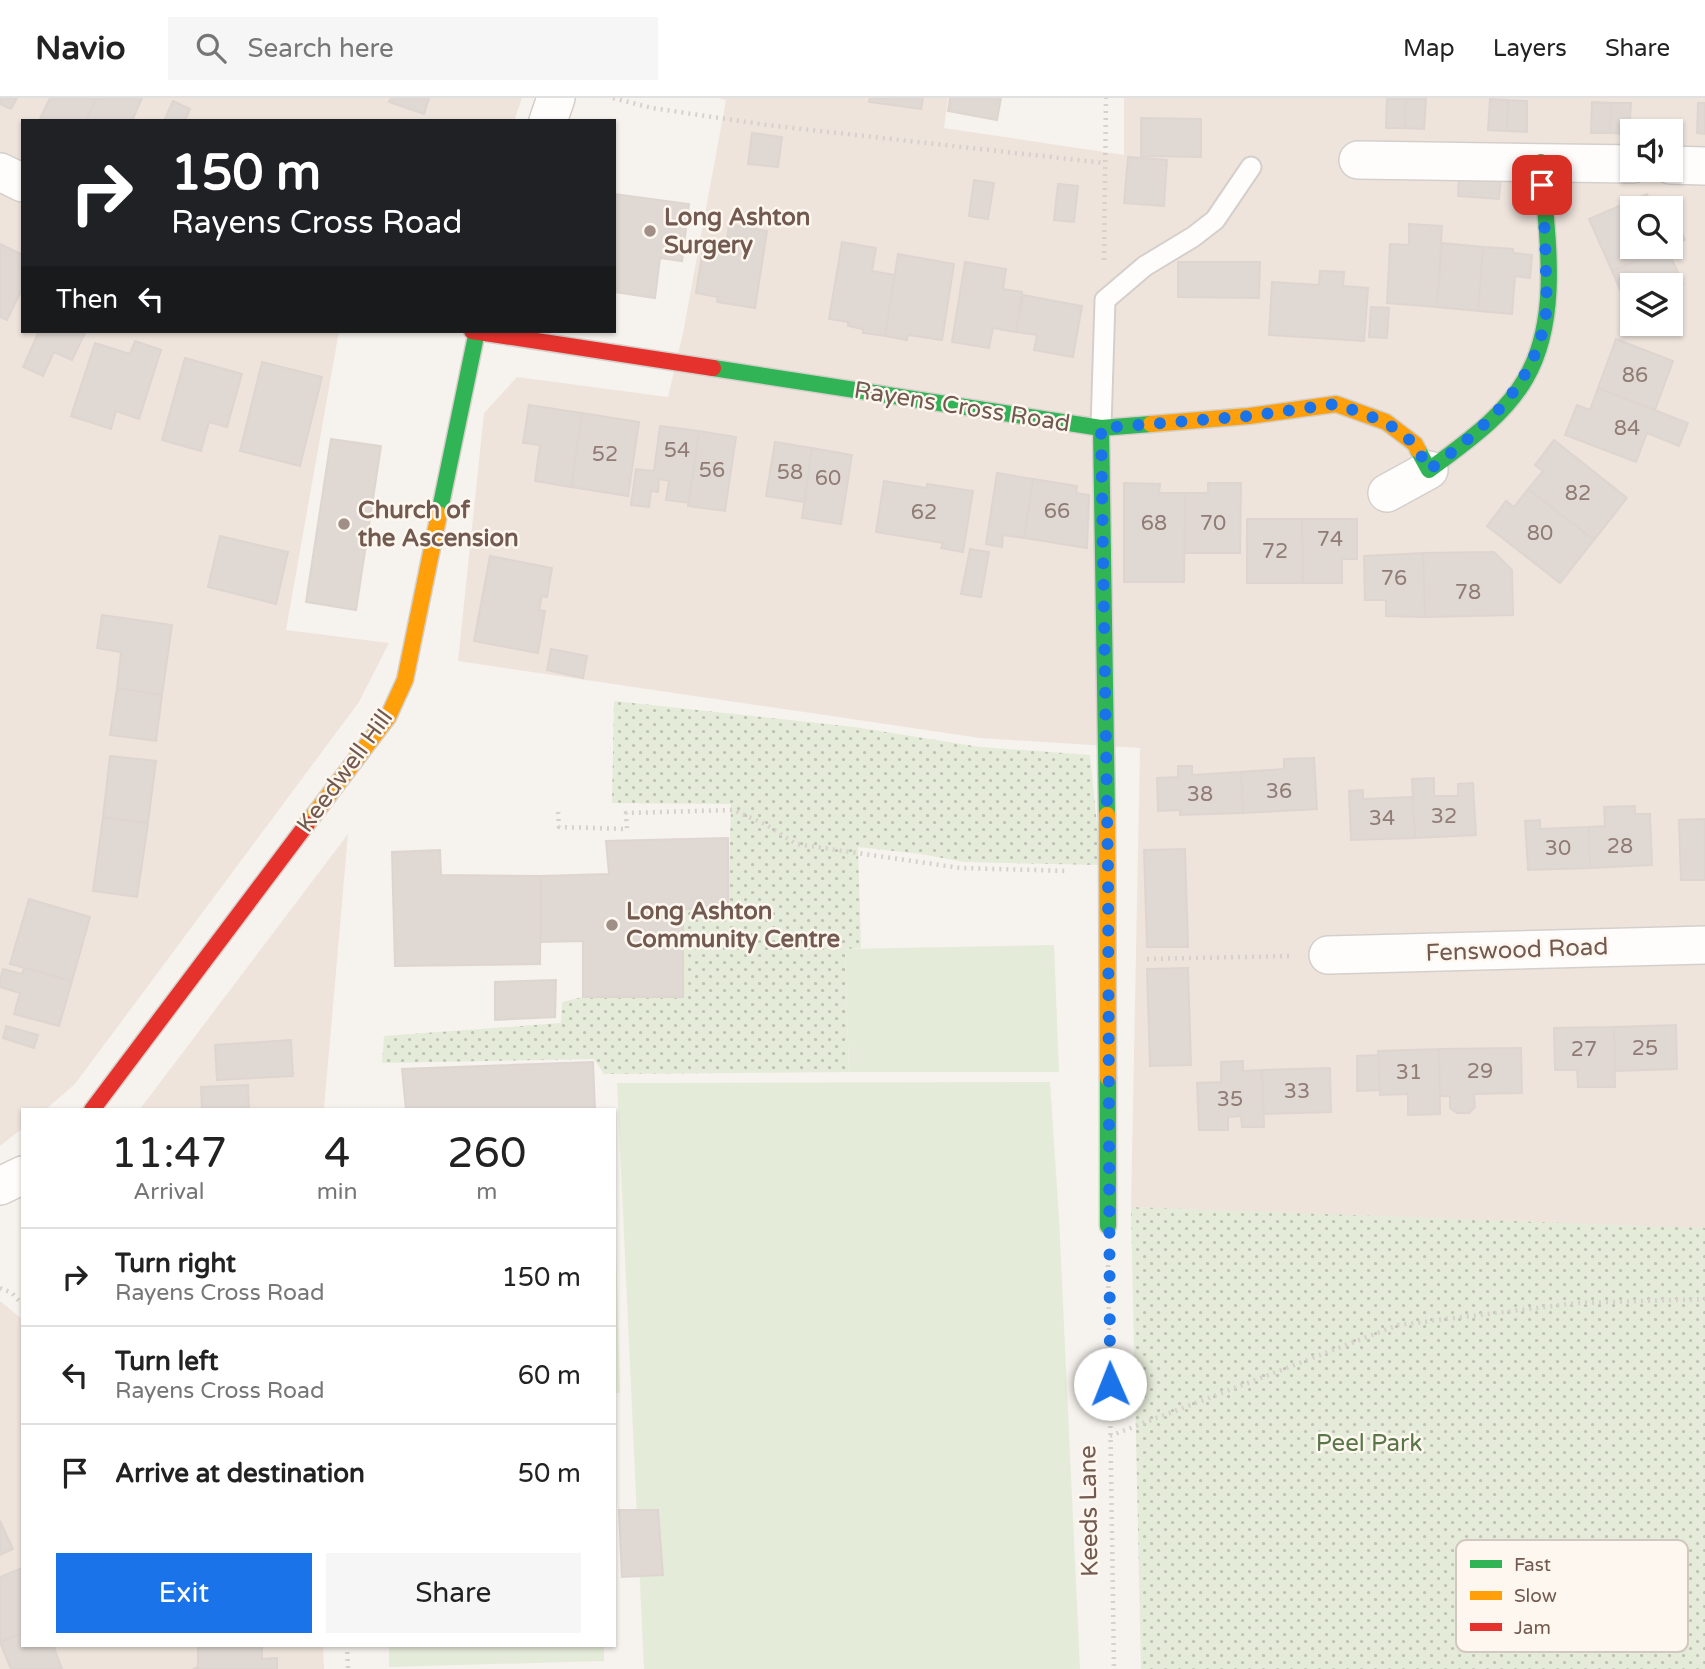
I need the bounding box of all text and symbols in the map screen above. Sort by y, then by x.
search box [168,17,658,80]
text: Navio [35,29,126,68]
icon: search [192,29,230,67]
text: Search here [248,33,394,64]
text: Map [1403,34,1455,63]
text: Layers [1493,34,1567,63]
text: Share [1605,34,1670,63]
map controls [1620,119,1683,336]
button: sound [1620,119,1683,182]
text: 150 m [171,144,321,203]
icon: right [56,147,147,238]
pin [1512,155,1572,215]
icon: arrive [1523,166,1561,204]
button: search [1620,196,1683,259]
place label: Long Ashton Surgery [664,203,810,260]
text: Rayens Cross Road [171,204,462,242]
marker: Long Ashton Surgery [642,223,658,239]
button: layers [1620,273,1683,336]
icon: left [132,280,170,318]
text: Then [56,284,118,315]
house number: 86 [1622,363,1648,388]
street label: Rayens Cross Road [852,376,1072,438]
house number: 84 [1614,416,1640,441]
house number: 54 [664,438,690,463]
house number: 52 [592,442,618,467]
house number: 56 [699,458,725,483]
house number: 58 [777,460,803,485]
house number: 60 [815,466,841,491]
house number: 82 [1565,481,1591,506]
place label: Church of the Ascension [358,496,519,553]
house number: 66 [1044,499,1070,524]
house number: 62 [911,500,937,525]
house number: 68 [1141,511,1167,536]
house number: 70 [1200,511,1226,536]
marker: Church of the Ascension [336,516,352,532]
house number: 80 [1527,521,1553,546]
house number: 74 [1317,527,1343,552]
house number: 72 [1262,539,1288,564]
house number: 76 [1381,566,1407,591]
house number: 78 [1455,580,1481,605]
street label: Keedwell Hill [291,704,399,838]
house number: 36 [1266,779,1292,804]
house number: 38 [1187,782,1213,807]
house number: 32 [1431,804,1457,829]
house number: 34 [1369,806,1395,831]
house number: 28 [1607,834,1633,859]
house number: 30 [1545,836,1571,861]
place label: Long Ashton Community Centre [626,897,840,954]
marker: Long Ashton Community Centre [604,917,620,933]
street label: Fenswood Road [1425,932,1609,968]
house number: 25 [1632,1036,1658,1061]
house number: 27 [1571,1037,1597,1062]
house number: 29 [1467,1059,1493,1084]
house number: 31 [1396,1060,1422,1085]
house number: 33 [1284,1079,1310,1104]
house number: 35 [1217,1087,1243,1112]
text: 11:47 [111,1128,227,1179]
text: 4 [324,1128,350,1179]
text: 260 [447,1128,526,1179]
text: Arrival [133,1178,204,1206]
text: min [317,1178,358,1206]
text: m [476,1178,497,1206]
text: Turn right [115,1248,236,1279]
icon: right [56,1258,94,1296]
text: 150 m [501,1262,581,1293]
text: Rayens Cross Road [115,1279,324,1307]
text: Turn left [115,1346,218,1377]
position arrow [1073,1347,1147,1421]
icon: left [56,1356,94,1394]
text: 60 m [518,1360,581,1391]
text: Rayens Cross Road [115,1377,324,1405]
park label: Peel Park [1316,1429,1422,1458]
street label: Keeds Lane [1073,1445,1105,1577]
icon: arrive [56,1454,94,1492]
text: Arrive at destination [115,1458,365,1489]
text: 50 m [518,1458,581,1489]
legend [1456,1540,1688,1652]
button: Exit [56,1553,312,1633]
button: Share [326,1553,581,1633]
text: Fast [1514,1554,1551,1576]
text: Slow [1514,1585,1557,1607]
text: Jam [1514,1617,1551,1639]

